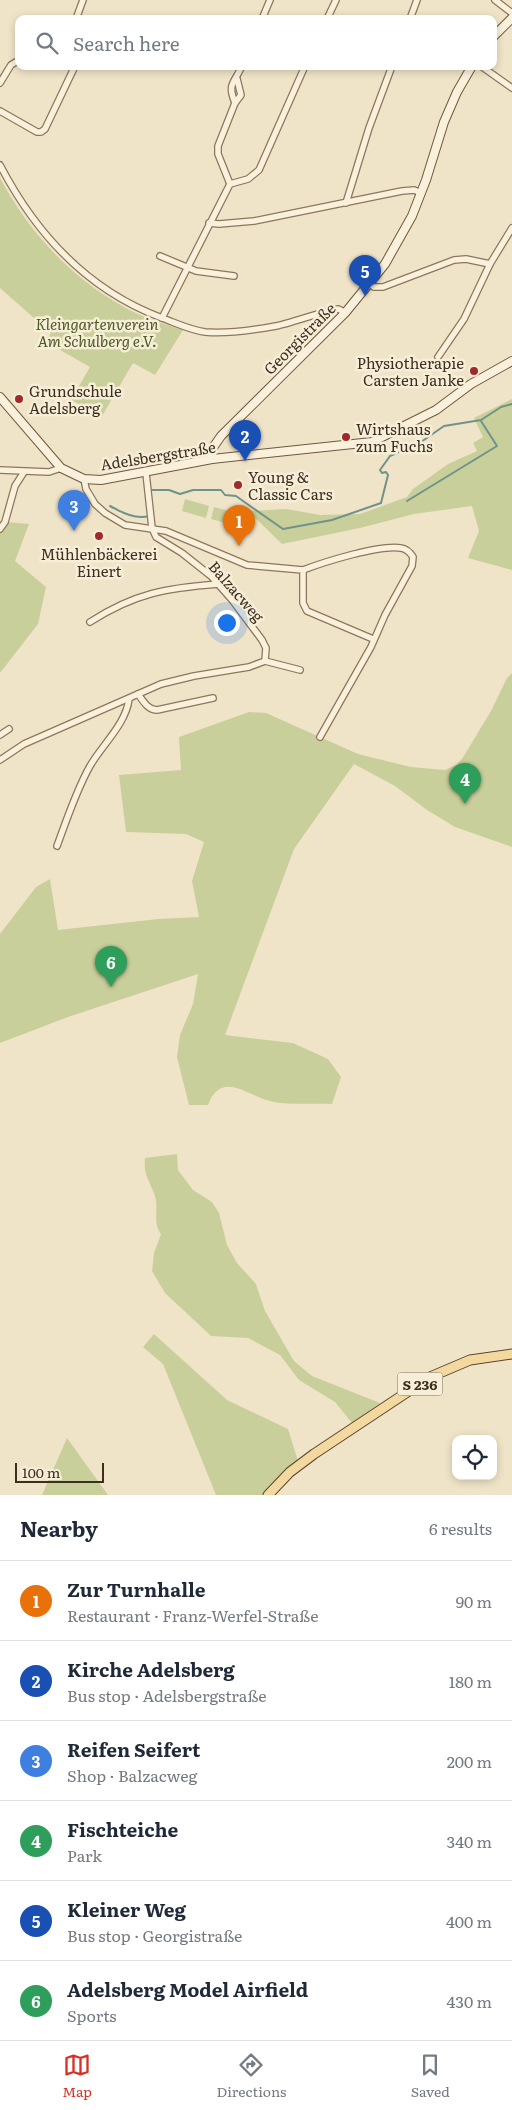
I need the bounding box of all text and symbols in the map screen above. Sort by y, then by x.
search box [15,15,497,70]
icon: search [33,29,61,57]
text: Search here [73,29,180,57]
pin: 5 [349,255,381,296]
street label: Georgistraße [258,297,340,379]
park label: Kleingartenverein Am Schulberg e.V. [35,312,159,352]
place label: Physiotherapie Carsten Janke [357,351,464,391]
marker: Physiotherapie Carsten Janke [468,365,480,377]
place label: Grundschule Adelsberg [29,379,122,419]
marker: Grundschule Adelsberg [13,393,25,405]
place label: Wirtshaus zum Fuchs [356,417,433,457]
pin: 2 [229,420,261,461]
marker: Wirtshaus zum Fuchs [340,431,352,443]
street label: Adelsbergstraße [99,434,218,475]
place label: Young & Classic Cars [248,465,333,505]
marker: Young & Classic Cars [232,479,244,491]
pin: 3 [58,490,90,531]
pin: 1 [223,505,255,546]
marker: Mühlenbäckerei Einert [93,530,105,542]
place label: Mühlenbäckerei Einert [41,542,157,582]
street label: Balzacweg [204,555,271,627]
your location [214,610,240,636]
pin: 4 [449,763,481,804]
pin: 6 [95,946,127,987]
road number: S 236 [398,1372,442,1396]
map controls [452,1435,497,1480]
button: locate [452,1435,497,1480]
scale bar [15,1460,104,1483]
text: 100 m [22,1462,60,1482]
text: Nearby [20,1512,98,1543]
text: 6 results [429,1516,492,1540]
text: Zur Turnhalle [67,1575,206,1603]
text: 1 [33,1589,39,1613]
text: 90 m [456,1589,492,1613]
text: Restaurant · Franz-Werfel-Straße [67,1603,318,1627]
text: Kirche Adelsberg [67,1655,235,1683]
text: 2 [32,1669,40,1693]
text: 180 m [449,1669,492,1693]
text: Bus stop · Adelsbergstraße [67,1683,267,1707]
text: Reifen Seifert [67,1735,200,1763]
text: 3 [32,1749,40,1773]
text: 200 m [447,1749,492,1773]
text: Shop · Balzacweg [67,1763,197,1787]
text: Fischteiche [67,1815,178,1843]
text: 4 [31,1829,41,1853]
text: 340 m [447,1829,492,1853]
text: Park [67,1843,102,1867]
text: Kleiner Weg [67,1895,186,1923]
text: 5 [32,1909,40,1933]
text: 400 m [446,1909,492,1933]
text: Bus stop · Georgistraße [67,1923,242,1947]
text: Adelsberg Model Airfield [67,1975,308,2003]
text: 6 [31,1989,41,2013]
text: 430 m [447,1989,492,2013]
text: Sports [67,2003,117,2027]
tab: Map [62,2051,92,2101]
tab: Directions [216,2051,286,2101]
tab: Saved [411,2051,450,2101]

